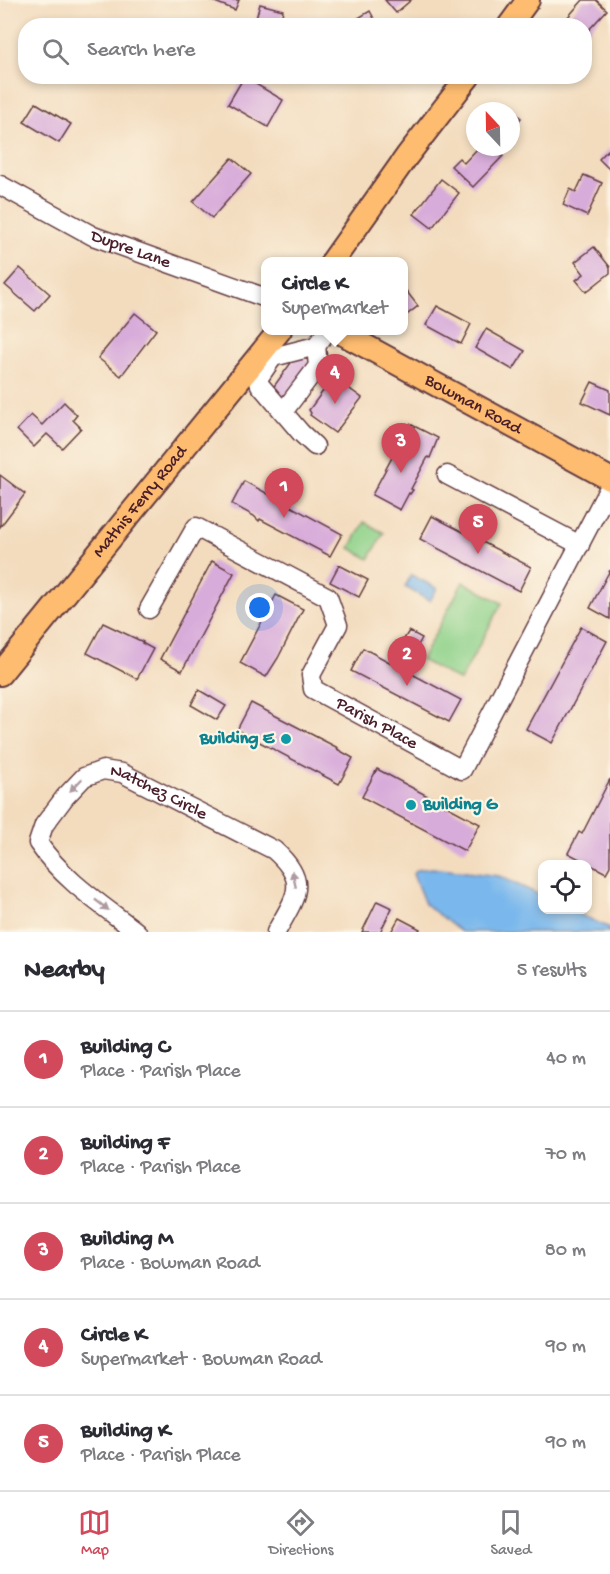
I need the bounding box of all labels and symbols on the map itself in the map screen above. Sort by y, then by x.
north arrow [466,102,520,156]
street label: Dupre Lane [87,225,174,274]
pin: 4 [316,354,354,404]
street label: Bowman Road [420,369,527,440]
pin: 3 [382,424,420,473]
street label: Mathis Ferry Road [88,441,193,562]
pin: 1 [264,468,304,518]
pin: 5 [458,504,498,554]
your location [245,593,274,622]
pin: 2 [388,636,426,686]
street label: Parish Place [331,692,422,755]
place label: Building E [199,729,276,750]
marker: Building E [279,732,293,746]
street label: Natchez Circle [109,761,211,825]
one-way arrow [69,778,83,793]
place label: Building G [422,795,499,816]
marker: Building G [404,798,418,812]
one-way arrow [288,870,298,888]
one-way arrow [94,898,110,911]

